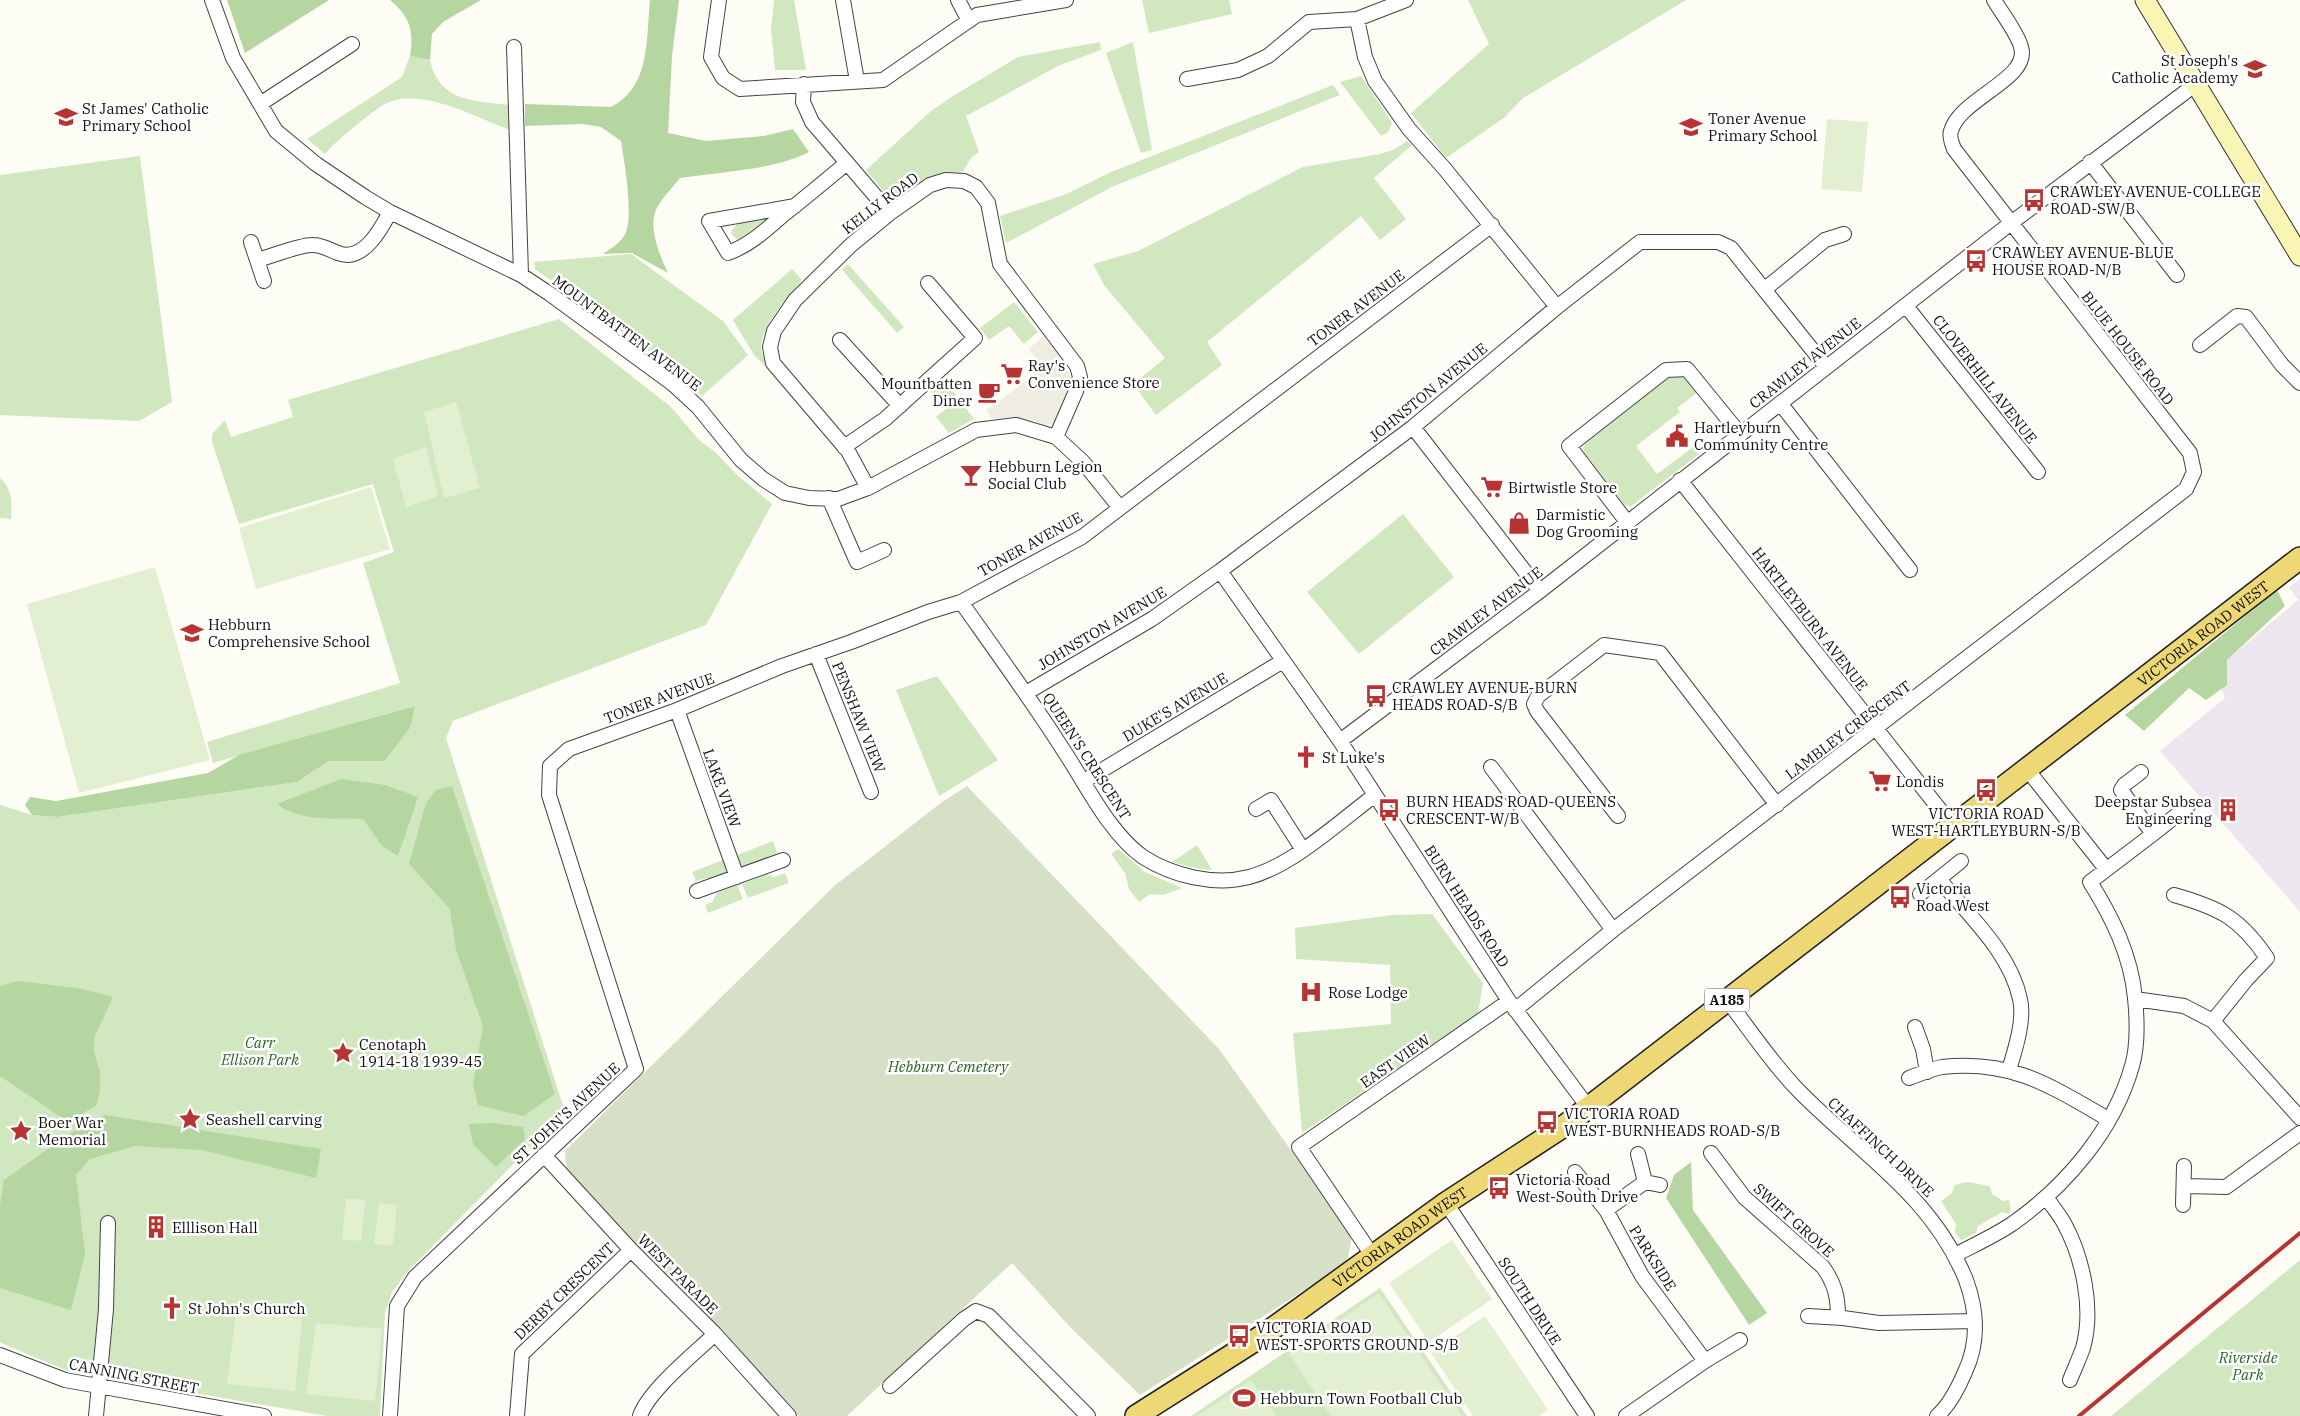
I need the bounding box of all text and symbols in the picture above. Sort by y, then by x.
place label: St Joseph's Catholic Academy [2111,51,2238,87]
school or university icon: St Joseph's Catholic Academy [2242,56,2268,82]
place label: St James' Catholic Primary School [82,99,209,135]
school or university icon: St James' Catholic Primary School [53,104,79,130]
place label: Toner Avenue Primary School [1708,109,1817,145]
school or university icon: Toner Avenue Primary School [1678,114,1704,140]
street label: KELLY ROAD [838,168,922,238]
place label: CRAWLEY AVENUE-COLLEGE ROAD-SW/B [2050,182,2261,218]
bus stop icon: CRAWLEY AVENUE-COLLEGE ROAD-SW/B [2021,187,2047,213]
place label: CRAWLEY AVENUE-BLUE HOUSE ROAD-N/B [1992,243,2174,279]
bus stop icon: CRAWLEY AVENUE-BLUE HOUSE ROAD-N/B [1963,248,1989,274]
street label: TONER AVENUE [1304,265,1408,351]
street label: MOUNTBATTEN AVENUE [549,271,705,395]
street label: BLUE HOUSE ROAD [2078,287,2178,409]
street label: CLOVERHILL AVENUE [1929,311,2041,447]
street label: CRAWLEY AVENUE [1745,313,1865,413]
street label: JOHNSTON AVENUE [1365,338,1491,446]
place label: Ray's Convenience Store [1028,356,1160,392]
supermarket icon: Ray's Convenience Store [999,361,1025,387]
place label: Mountbatten Diner [881,374,972,410]
cafe icon: Mountbatten Diner [976,379,1002,405]
place label: Hartleyburn Community Centre [1694,418,1828,454]
public building icon: Hartleyburn Community Centre [1664,423,1690,449]
place label: Hebburn Legion Social Club [988,457,1103,493]
bar icon: Hebburn Legion Social Club [958,462,984,488]
supermarket icon: Birtwistle Store [1479,474,1505,500]
place label: Birtwistle Store [1508,478,1617,497]
place label: Darmistic Dog Grooming [1536,505,1638,541]
street label: TONER AVENUE [974,507,1086,581]
shop icon: Darmistic Dog Grooming [1506,510,1532,536]
street label: HARTLEYBURN AVENUE [1748,543,1872,695]
street label: CRAWLEY AVENUE [1426,562,1546,660]
street label: VICTORIA ROAD WEST [2133,576,2273,690]
street label: JOHNSTON AVENUE [1034,582,1170,674]
place label: Hebburn Comprehensive School [208,615,370,651]
school or university icon: Hebburn Comprehensive School [179,620,205,646]
street label: PENSHAW VIEW [828,659,890,776]
street label: TONER AVENUE [601,668,717,728]
street label: DUKE'S AVENUE [1119,668,1231,746]
street label: LAMBLEY CRESCENT [1781,676,1915,784]
place label: CRAWLEY AVENUE-BURN HEADS ROAD-S/B [1392,678,1577,714]
bus stop icon: CRAWLEY AVENUE-BURN HEADS ROAD-S/B [1363,683,1389,709]
street label: QUEEN'S CRESCENT [1039,689,1135,823]
church icon: St Luke's [1293,744,1319,770]
street label: LAKE VIEW [699,746,745,830]
place label: St Luke's [1322,748,1385,767]
supermarket icon: Londis [1867,768,1893,794]
place label: Londis [1896,772,1944,791]
bus stop icon: VICTORIA ROAD WEST-HARTLEYBURN-S/B [1973,777,1999,803]
place label: BURN HEADS ROAD-QUEENS CRESCENT-W/B [1406,792,1616,828]
place label: Deepstar Subsea Engineering [2095,792,2212,828]
bus stop icon: BURN HEADS ROAD-QUEENS CRESCENT-W/B [1376,797,1402,823]
building icon: Deepstar Subsea Engineering [2215,797,2241,823]
place label: VICTORIA ROAD WEST-HARTLEYBURN-S/B [1891,804,2081,840]
street label: BURN HEADS ROAD [1420,841,1514,971]
place label: Victoria Road West [1916,879,1990,915]
bus stop icon: Victoria Road West [1887,884,1913,910]
hospital icon: Rose Lodge [1298,979,1324,1005]
place label: Rose Lodge [1328,983,1408,1002]
road number: A185 [1704,988,1750,1012]
street label: EAST VIEW [1356,1030,1434,1092]
park label: Carr Ellison Park [220,1033,299,1069]
place label: Cenotaph 1914-18 1939-45 [359,1035,482,1071]
place icon: Cenotaph 1914-18 1939-45 [330,1040,356,1066]
park label: Hebburn Cemetery [887,1057,1009,1076]
street label: ST JOHN'S AVENUE [508,1058,624,1168]
street label: CHAFFINCH DRIVE [1824,1093,1938,1201]
place label: VICTORIA ROAD WEST-BURNHEADS ROAD-S/B [1564,1104,1780,1140]
place icon: Seashell carving [177,1106,203,1132]
bus stop icon: VICTORIA ROAD WEST-BURNHEADS ROAD-S/B [1534,1109,1560,1135]
place label: Seashell carving [206,1110,322,1129]
place label: Boer War Memorial [38,1113,106,1149]
place icon: Boer War Memorial [8,1118,34,1144]
place label: Victoria Road West-South Drive [1516,1170,1638,1206]
bus stop icon: Victoria Road West-South Drive [1486,1175,1512,1201]
street label: SWIFT GROVE [1750,1179,1838,1261]
street label: VICTORIA ROAD WEST [1329,1182,1471,1292]
building icon: Elllison Hall [143,1214,169,1240]
place label: Elllison Hall [172,1218,258,1237]
street label: PARKSIDE [1625,1222,1681,1294]
street label: WEST PARADE [634,1230,722,1318]
street label: DERBY CRESCENT [510,1238,618,1344]
street label: SOUTH DRIVE [1495,1253,1565,1349]
church icon: St John's Church [159,1295,185,1321]
place label: St John's Church [188,1299,306,1318]
place label: VICTORIA ROAD WEST-SPORTS GROUND-S/B [1256,1318,1459,1354]
bus stop icon: VICTORIA ROAD WEST-SPORTS GROUND-S/B [1226,1323,1252,1349]
park label: Riverside Park [2218,1348,2278,1384]
street label: CANNING STREET [67,1354,201,1398]
sports icon: Hebburn Town Football Club [1231,1385,1257,1411]
place label: Hebburn Town Football Club [1260,1389,1462,1408]

